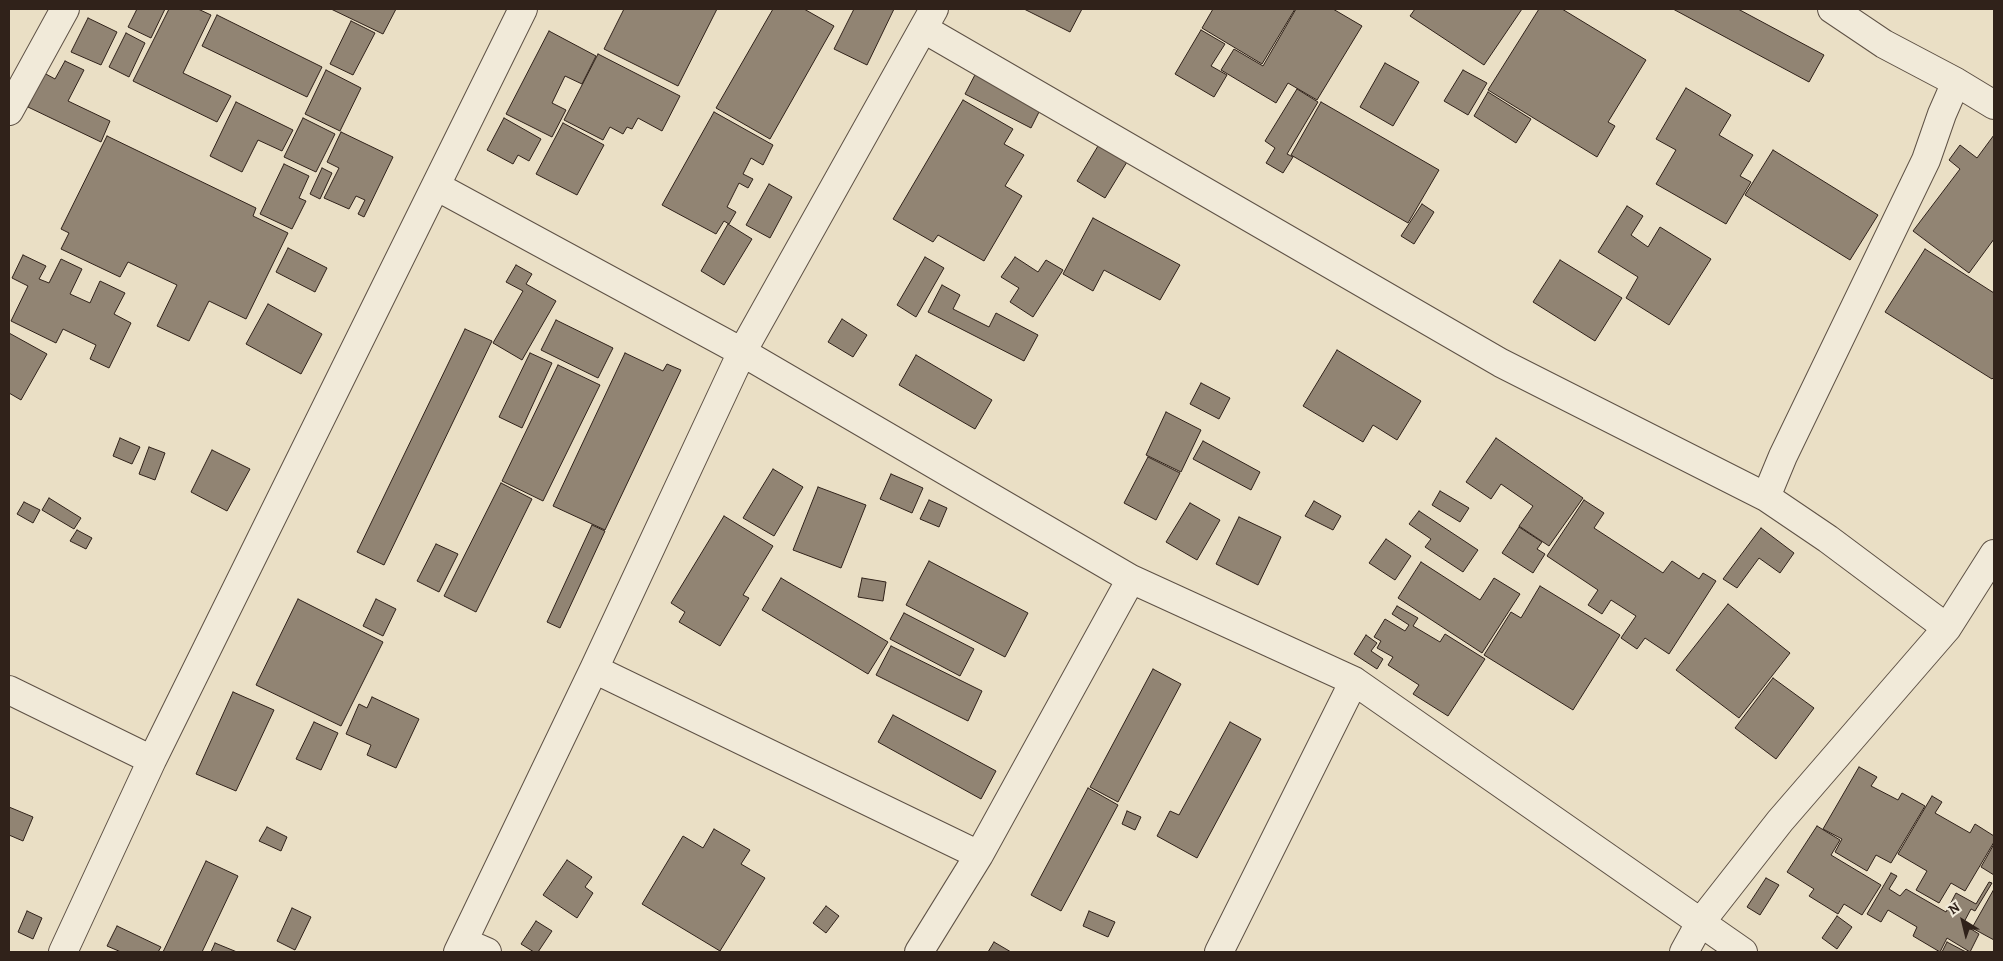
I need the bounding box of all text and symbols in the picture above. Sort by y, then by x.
north arrow [1938,896,1988,946]
text: N [1944,898,1964,919]

